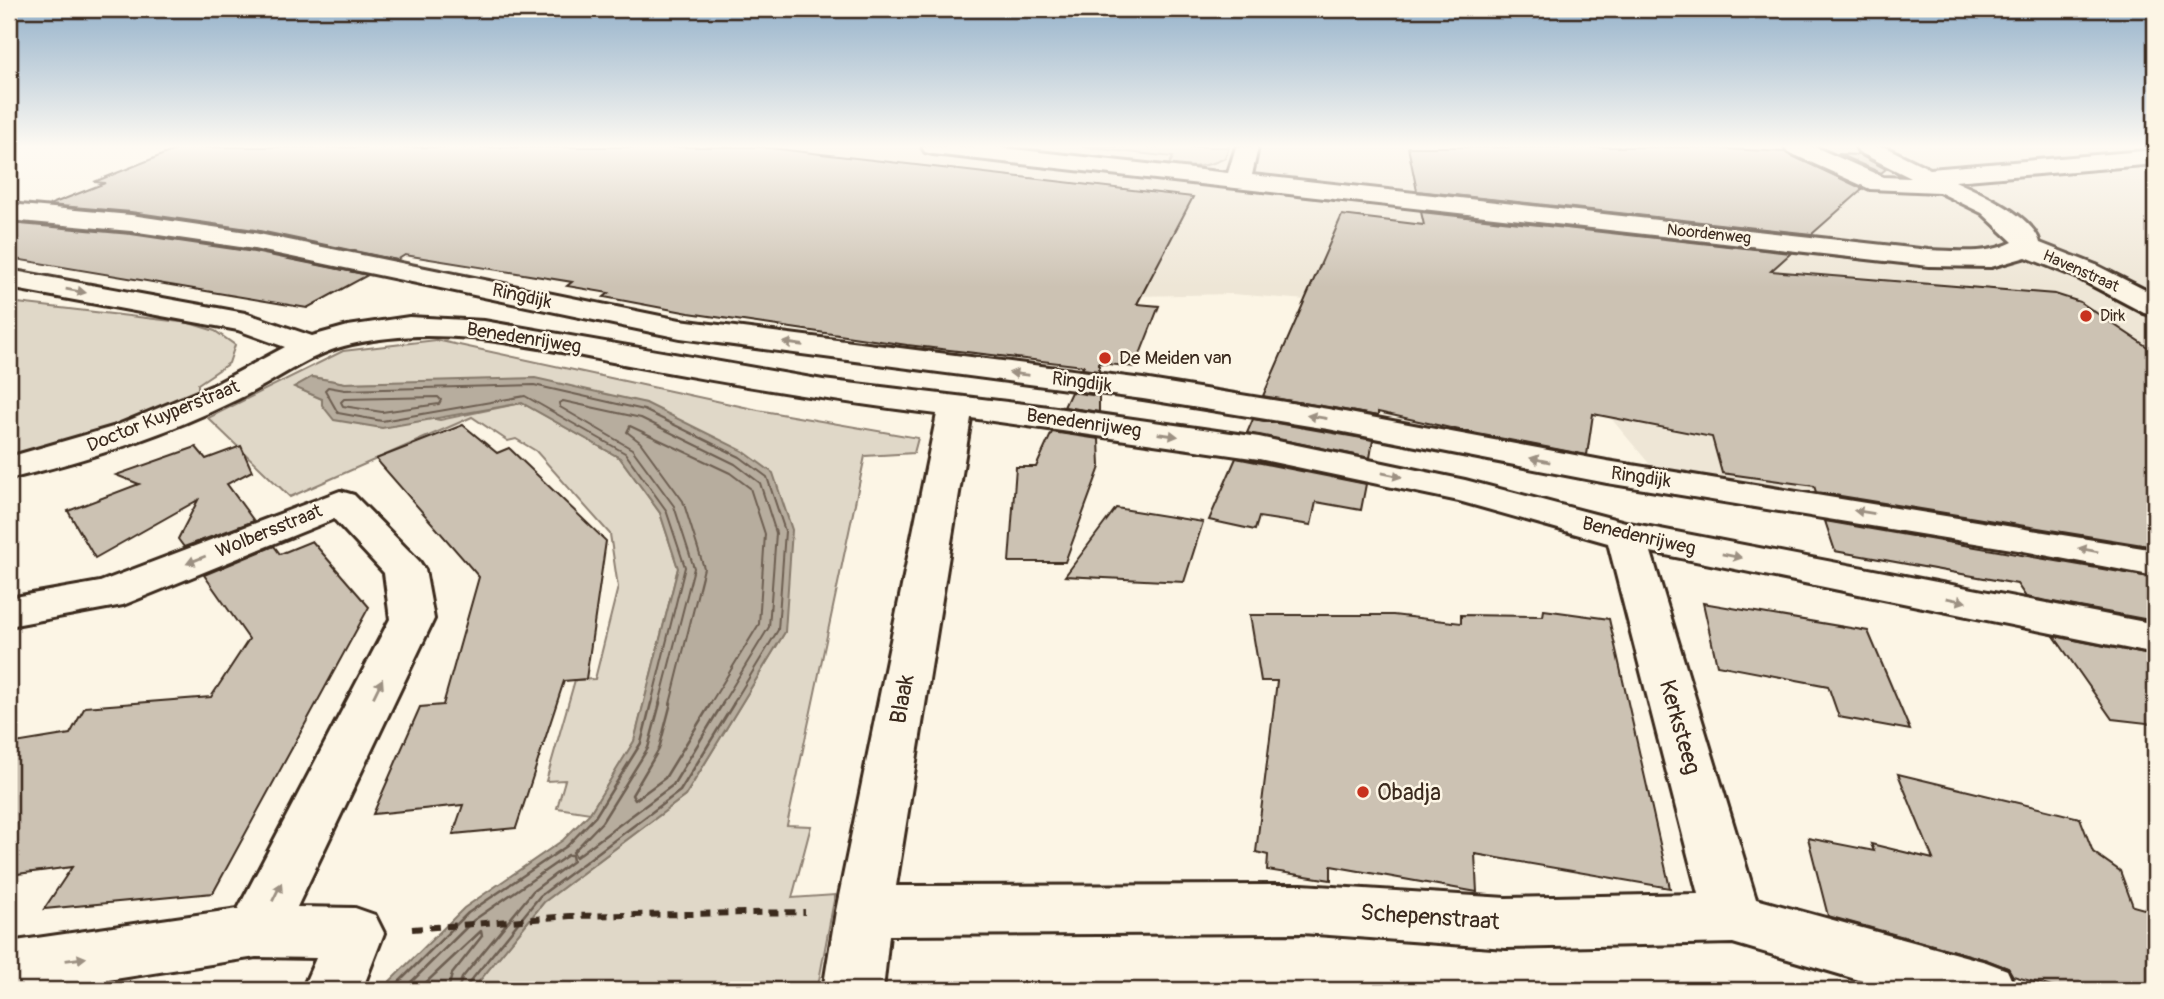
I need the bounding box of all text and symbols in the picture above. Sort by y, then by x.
street label: Noordenweg [1666,220,1752,248]
street label: Havenstraat [2040,245,2123,297]
street label: Ringdijk [490,278,554,314]
one-way arrow [65,286,87,297]
place label: Dirk [2100,306,2126,326]
marker: Dirk [2078,308,2094,324]
street label: Benedenrijweg [465,317,583,359]
one-way arrow [782,339,804,350]
place label: De Meiden van [1119,346,1232,370]
marker: De Meiden van [1097,350,1113,366]
street label: Ringdijk [1051,366,1113,398]
one-way arrow [1008,369,1030,380]
street label: Doctor Kuyperstraat [83,374,243,458]
street label: Benedenrijweg [1025,403,1143,443]
one-way arrow [1306,411,1328,422]
one-way arrow [1157,429,1179,440]
one-way arrow [1529,454,1551,465]
street label: Ringdijk [1609,461,1673,493]
one-way arrow [1381,469,1403,480]
street label: Wolbersstraat [212,499,326,563]
one-way arrow [1853,506,1875,517]
street label: Benedenrijweg [1580,511,1698,561]
one-way arrow [2077,544,2099,555]
one-way arrow [1721,551,1743,562]
one-way arrow [185,555,206,566]
one-way arrow [1945,594,1967,605]
street label: Blaak [883,672,921,726]
street label: Kerksteeg [1653,676,1707,778]
one-way arrow [372,678,383,698]
place label: Obadja [1377,778,1441,807]
marker: Obadja [1355,784,1371,800]
one-way arrow [271,882,282,902]
street label: Schepenstraat [1360,898,1501,936]
one-way arrow [65,953,87,964]

